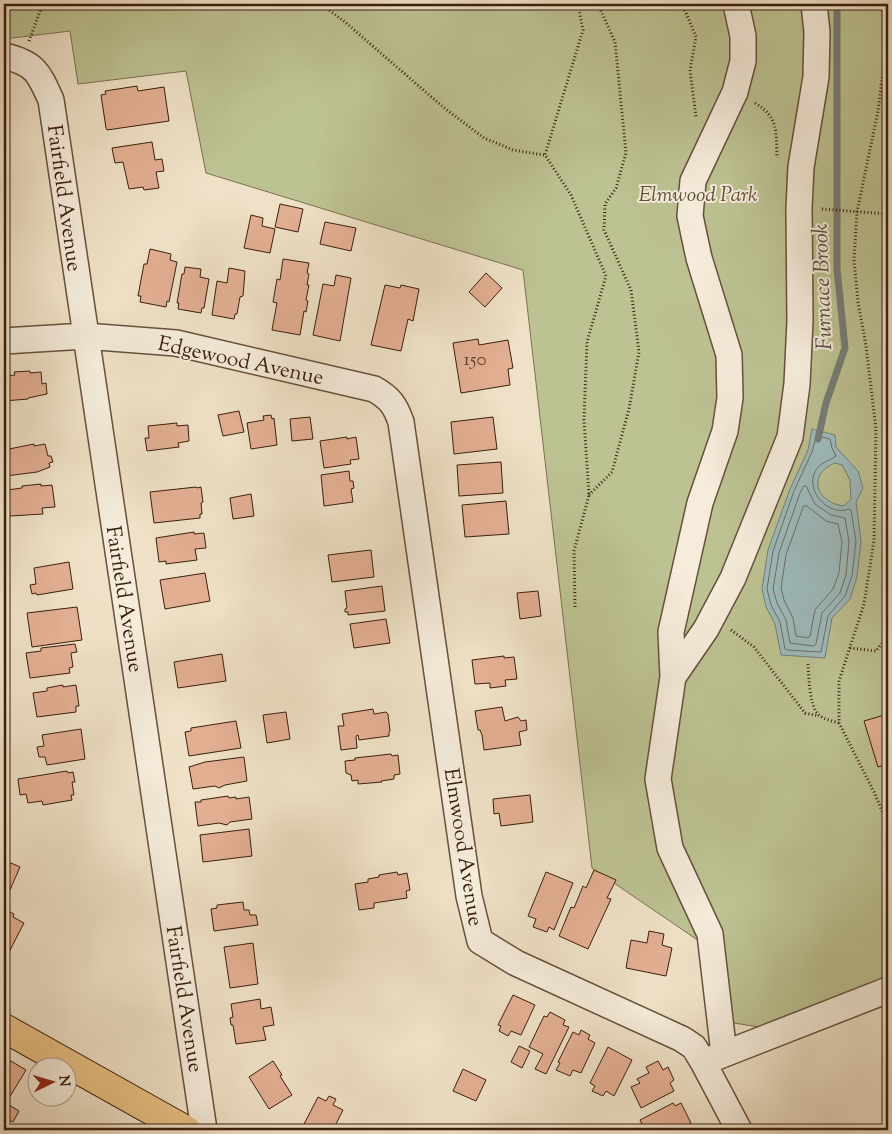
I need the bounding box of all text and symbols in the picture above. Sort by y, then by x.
street label: Fairfield Avenue [38,123,88,274]
park label: Elmwood Park [638,181,758,211]
water label: Furnace Brook [806,223,842,351]
street label: Edgewood Avenue [155,330,326,394]
house number: 150 [463,347,487,374]
street label: Fairfield Avenue [97,524,149,675]
street label: Elmwood Avenue [435,766,489,929]
street label: Fairfield Avenue [157,924,209,1075]
north arrow [28,1056,78,1106]
text: N [53,1075,73,1087]

